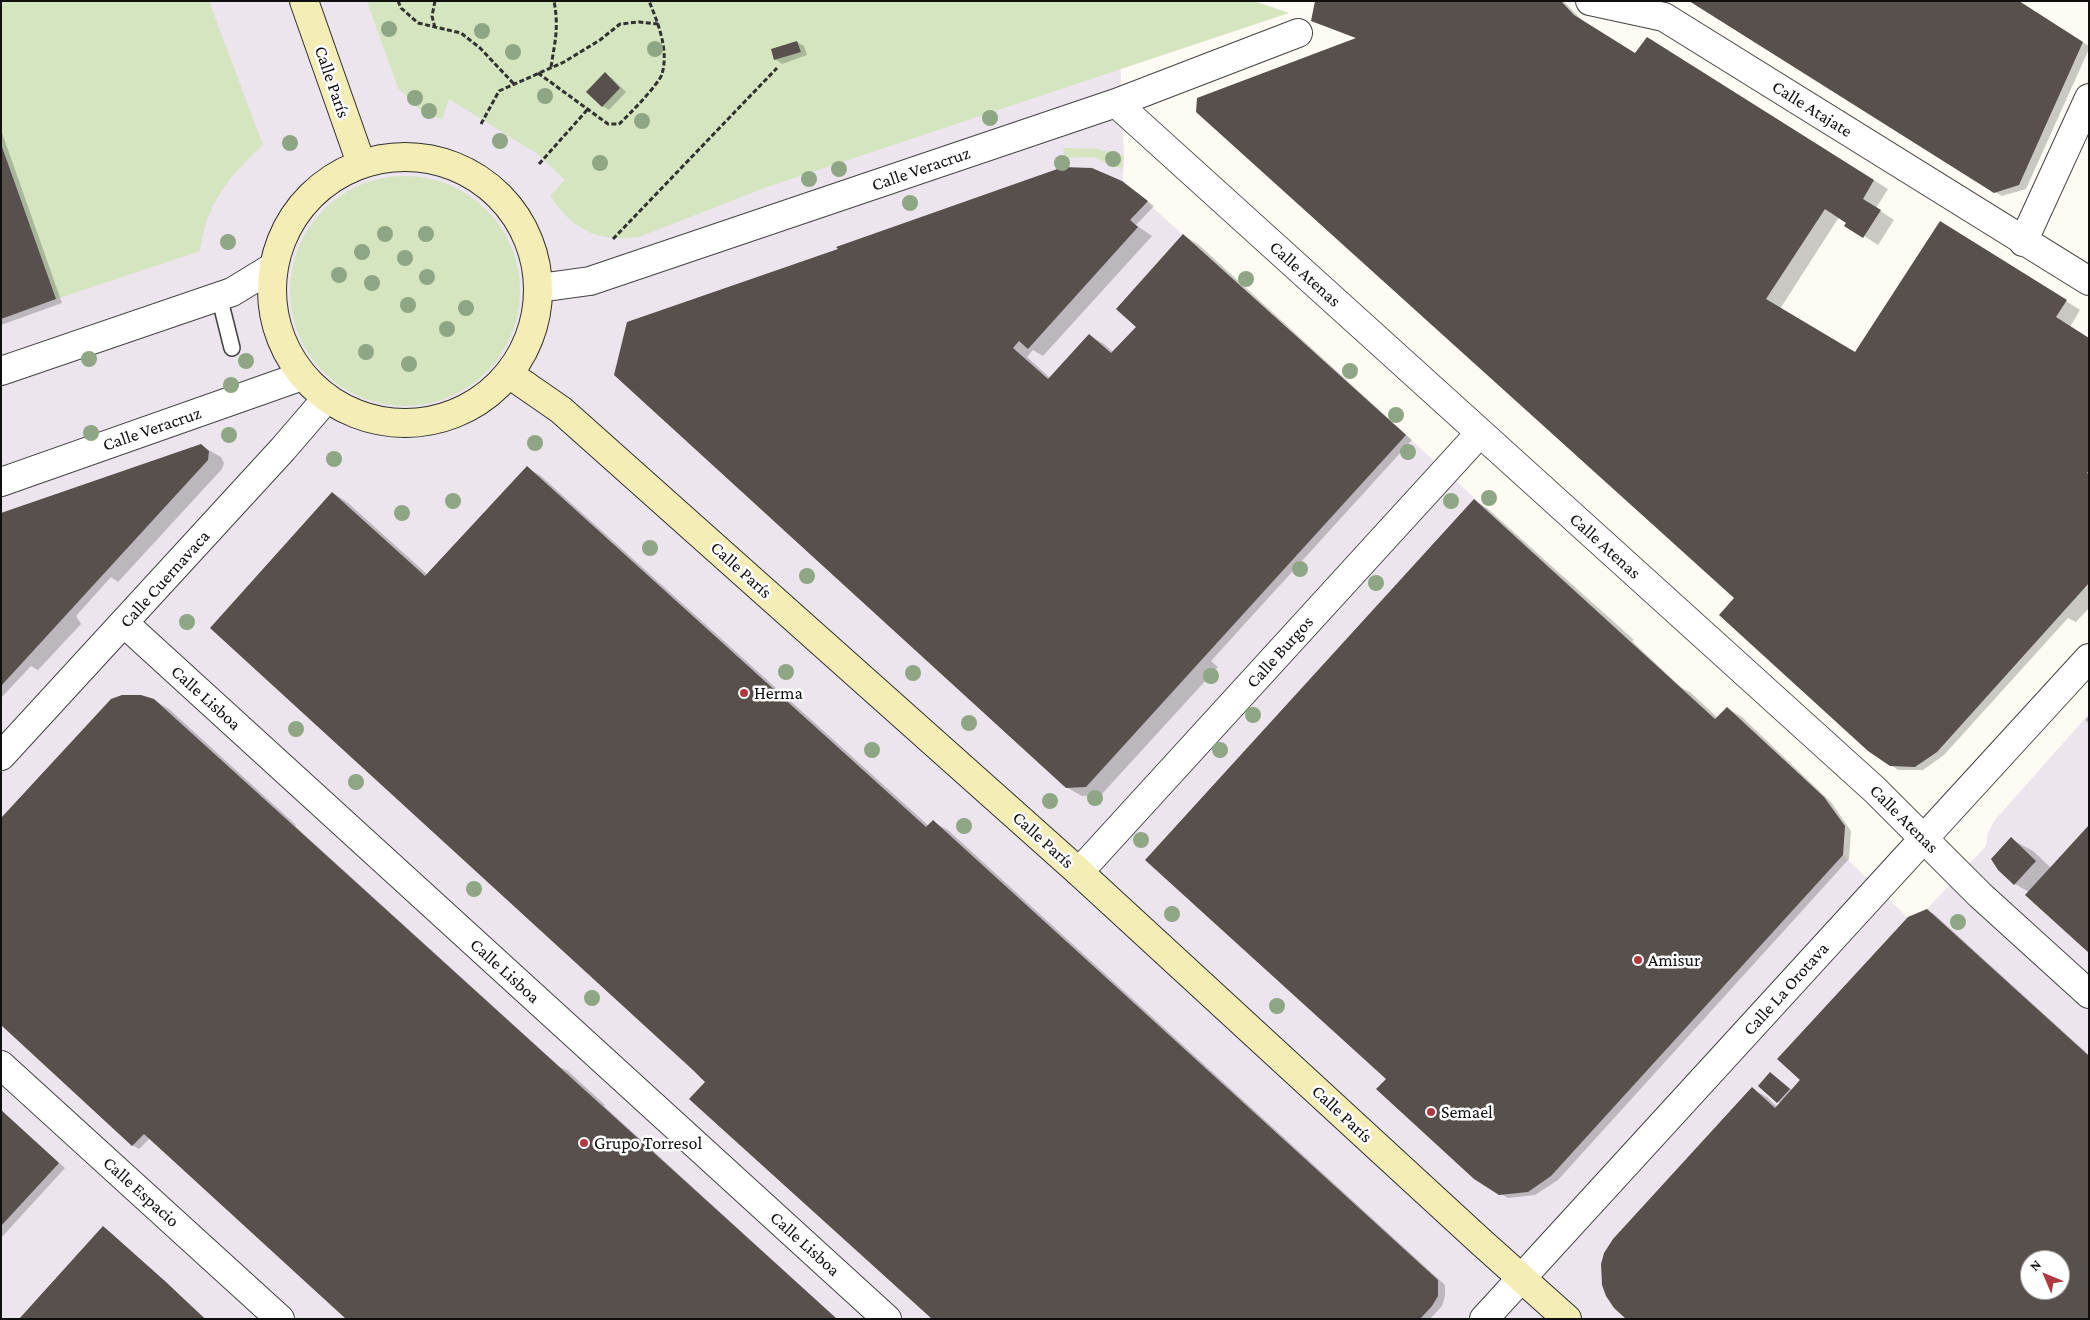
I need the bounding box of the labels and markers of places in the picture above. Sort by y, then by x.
place label: Herma [754,682,803,704]
marker: Herma [738,687,750,699]
place label: Amisur [1648,949,1700,971]
marker: Amisur [1632,954,1644,966]
place label: Semael [1441,1101,1493,1123]
marker: Semael [1425,1106,1437,1118]
place label: Grupo Torresol [594,1132,702,1154]
marker: Grupo Torresol [578,1137,590,1149]

